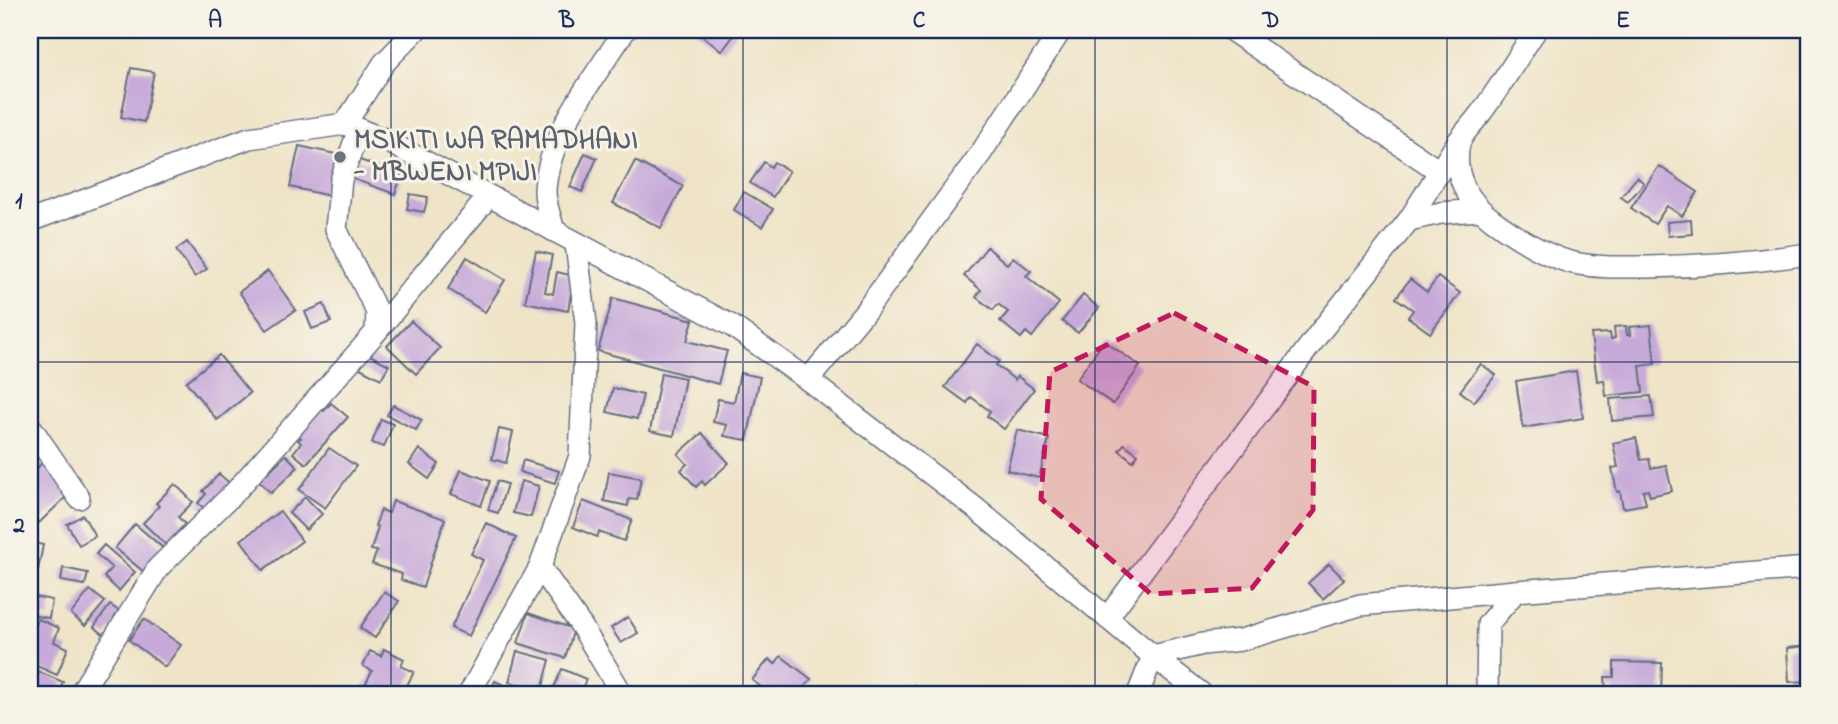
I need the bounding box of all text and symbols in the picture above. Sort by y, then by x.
text: A [208,5,222,38]
text: B [558,5,575,38]
text: C [913,5,926,38]
text: D [1262,5,1279,38]
text: E [1616,5,1630,38]
place label: MSIKITI WA RAMADHANI - MBWENI MPIJI [353,121,638,194]
marker: MSIKITI WA RAMADHANI - MBWENI MPIJI [332,149,348,165]
text: 1 [15,186,23,219]
text: 2 [12,510,25,543]

